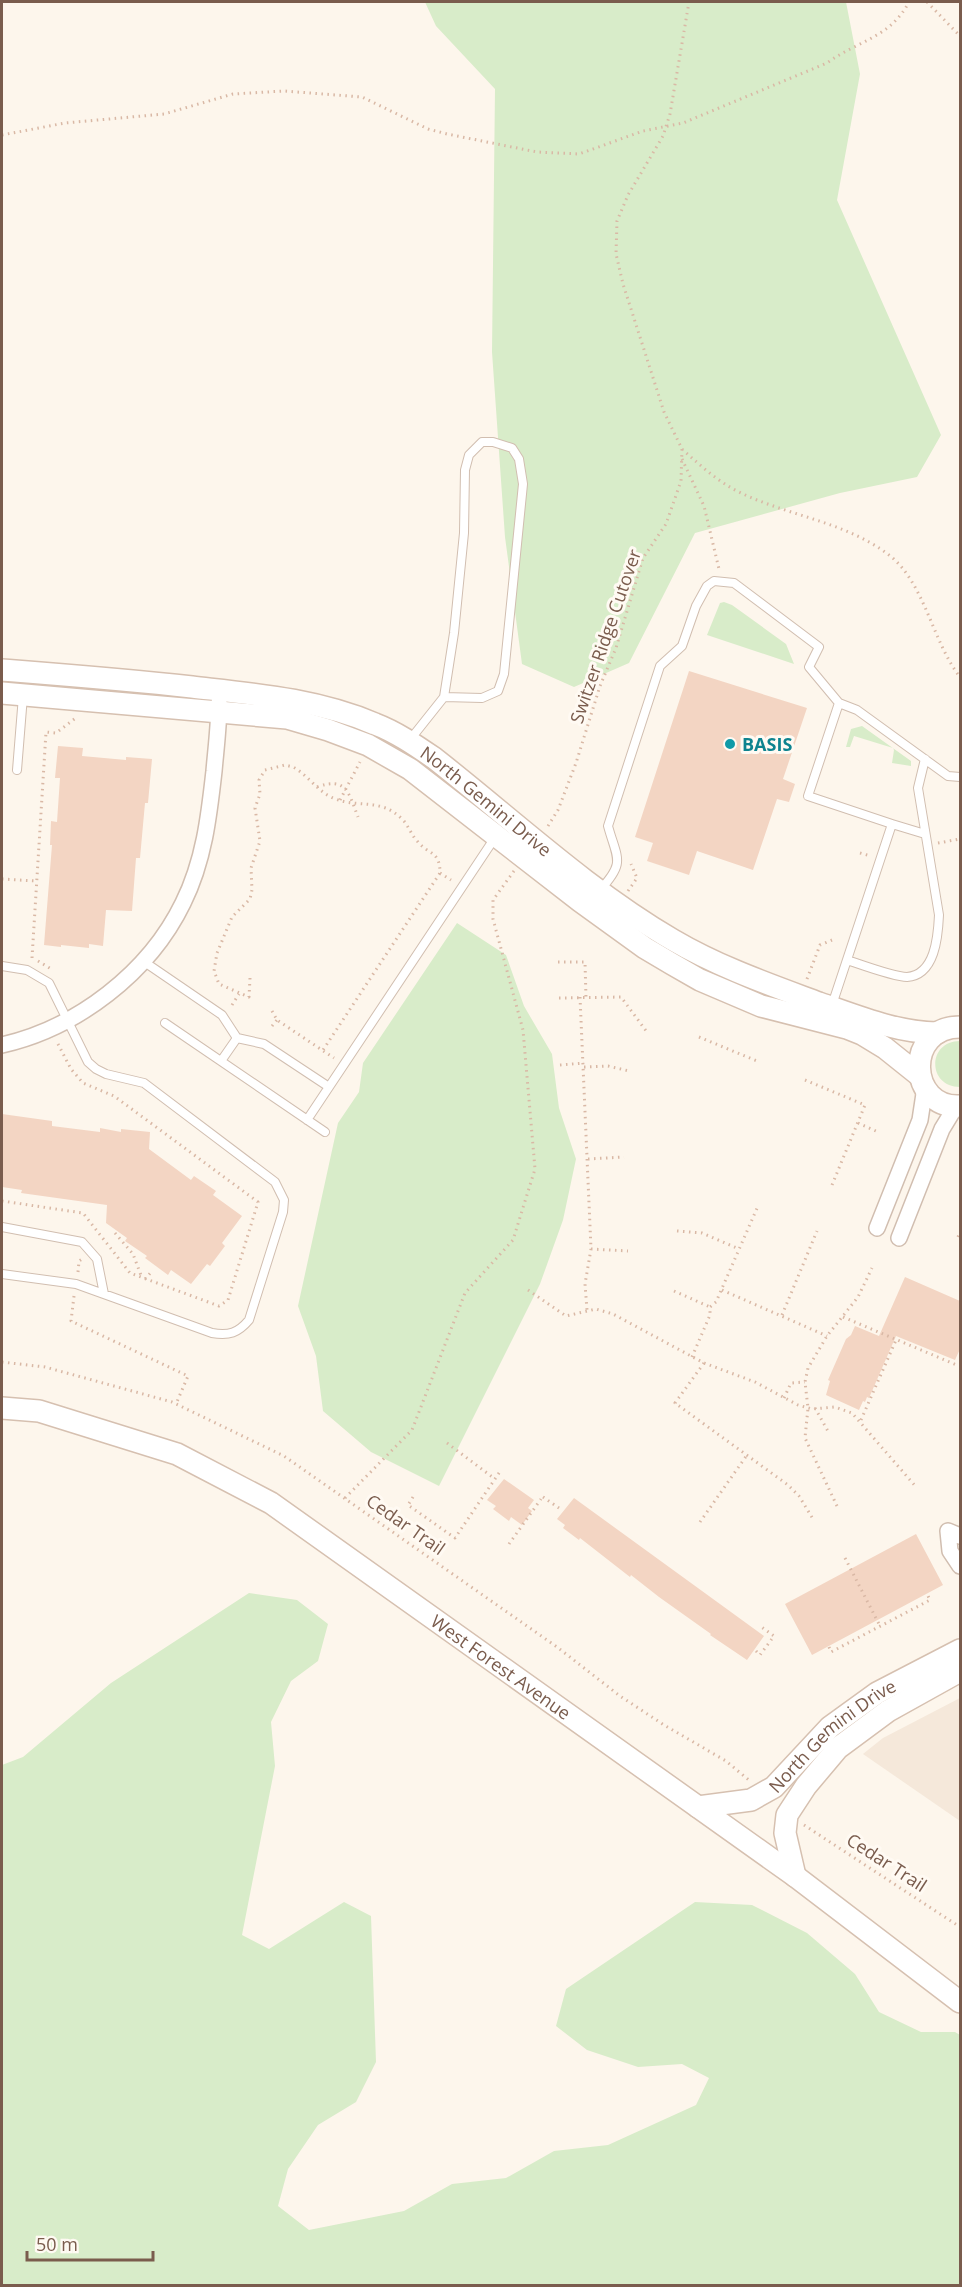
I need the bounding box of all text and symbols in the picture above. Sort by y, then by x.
street label: Switzer Ridge Cutover [564,545,646,726]
place label: BASIS [742,732,792,756]
marker: BASIS [723,737,737,751]
street label: North Gemini Drive [416,740,557,862]
street label: Cedar Trail [362,1488,450,1560]
street label: West Forest Avenue [426,1609,576,1725]
street label: North Gemini Drive [763,1673,900,1798]
street label: Cedar Trail [842,1827,932,1897]
scale bar [27,2224,153,2262]
text: 50 m [36,2232,78,2256]

